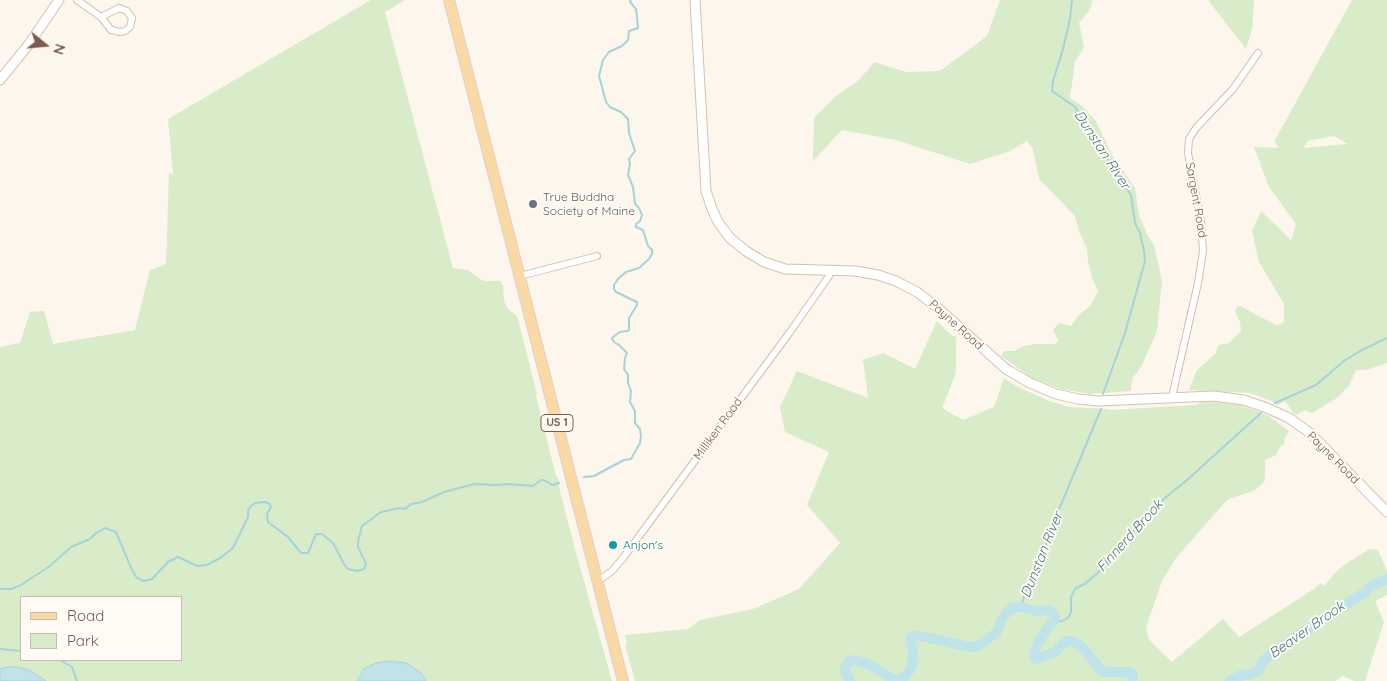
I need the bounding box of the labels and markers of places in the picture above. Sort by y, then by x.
place label: True Buddha Society of Maine [543,190,635,218]
marker: True Buddha Society of Maine [527,198,539,210]
place label: Anjon's [623,538,663,552]
marker: Anjon's [607,539,619,551]

